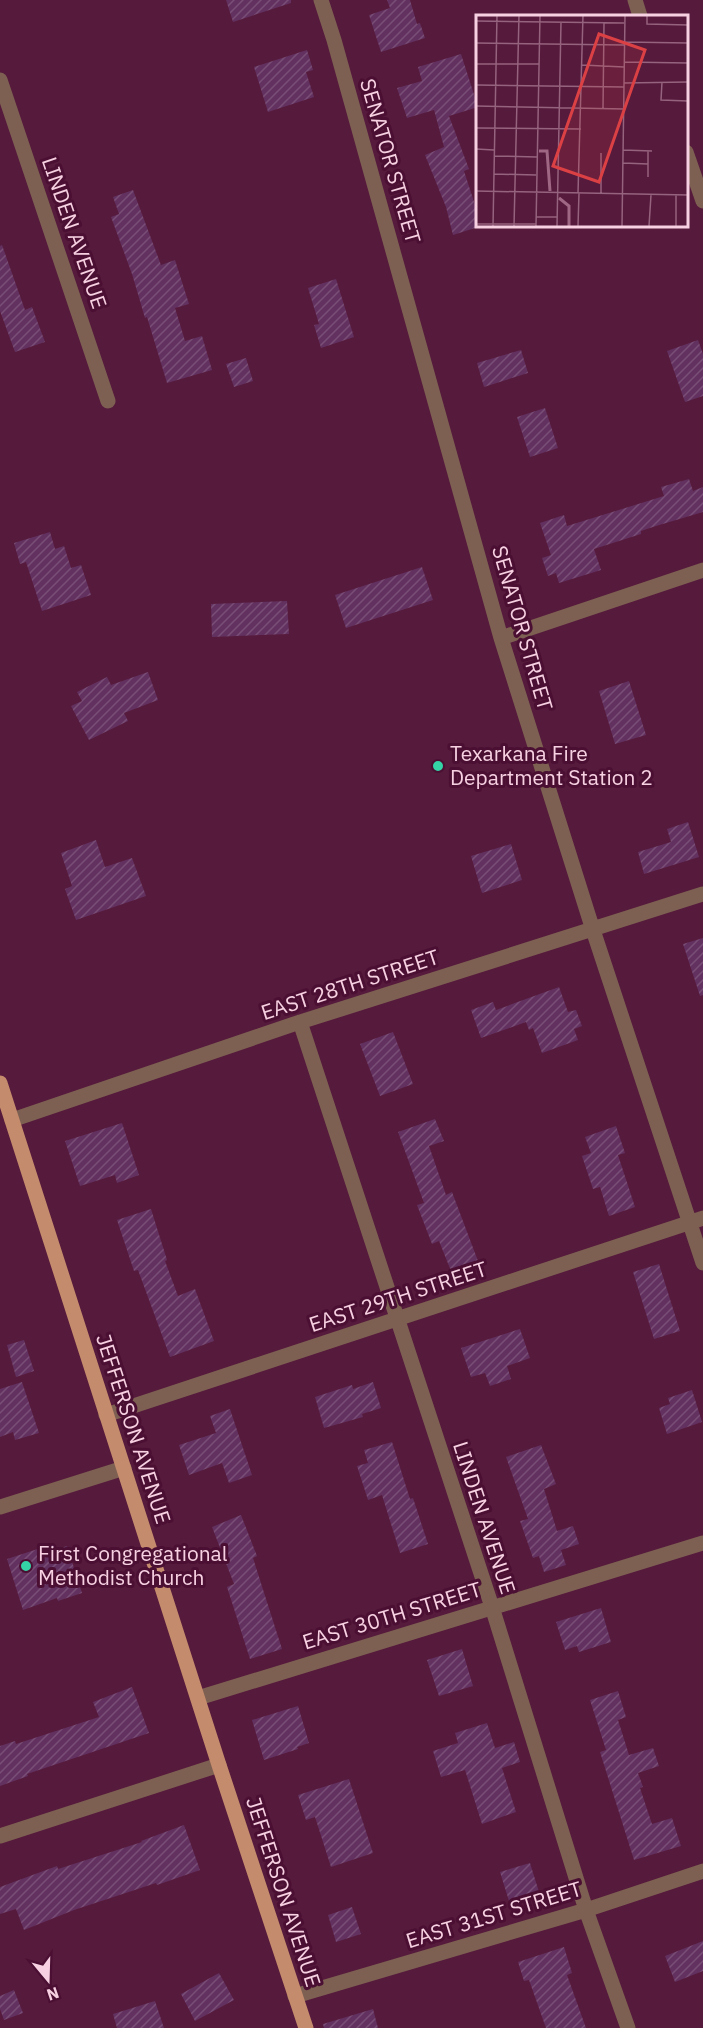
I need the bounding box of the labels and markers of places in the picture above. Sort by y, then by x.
place label: Texarkana Fire Department Station 2 [450,739,653,791]
marker: Texarkana Fire Department Station 2 [431,759,445,773]
place label: First Congregational Methodist Church [38,1539,228,1591]
marker: First Congregational Methodist Church [19,1559,33,1573]

